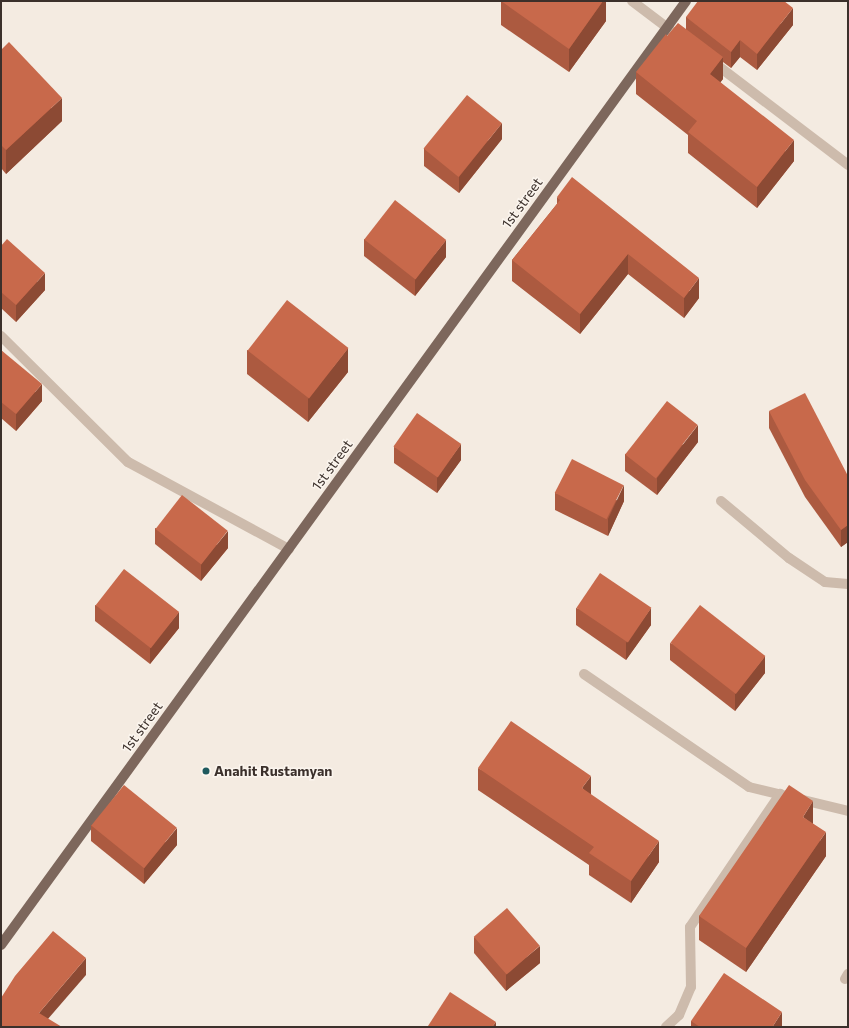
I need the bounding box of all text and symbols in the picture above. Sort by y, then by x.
street label: 1st street [498,174,546,232]
street label: 1st street [308,436,356,494]
street label: 1st street [118,698,166,756]
place label: Anahit Rustamyan [214,763,332,779]
marker: Anahit Rustamyan [201,766,211,776]

